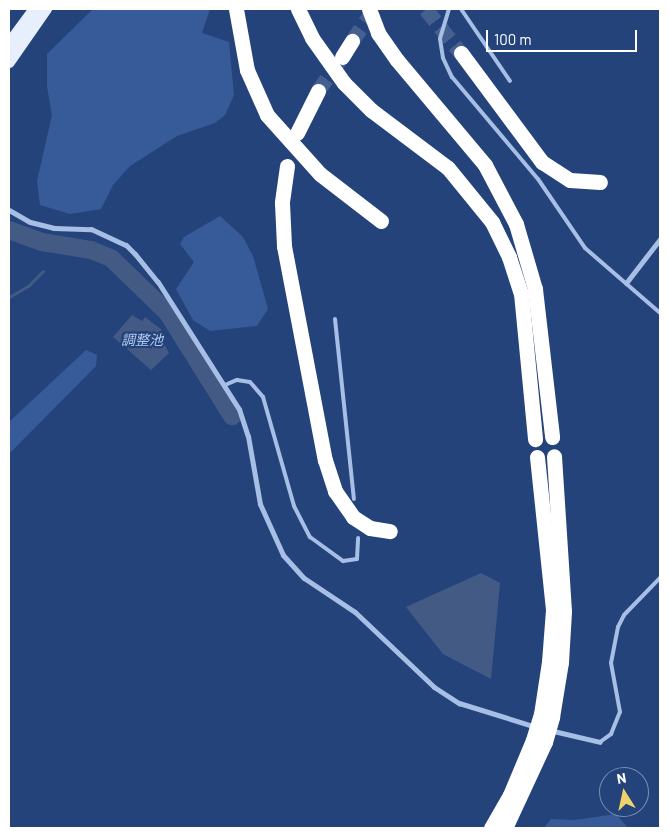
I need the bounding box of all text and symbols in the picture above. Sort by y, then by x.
scale bar [489,20,640,52]
text: 100 m [494,30,532,48]
water label: 調整池 [121,332,163,348]
north arrow [599,767,649,817]
text: N [615,769,628,787]

